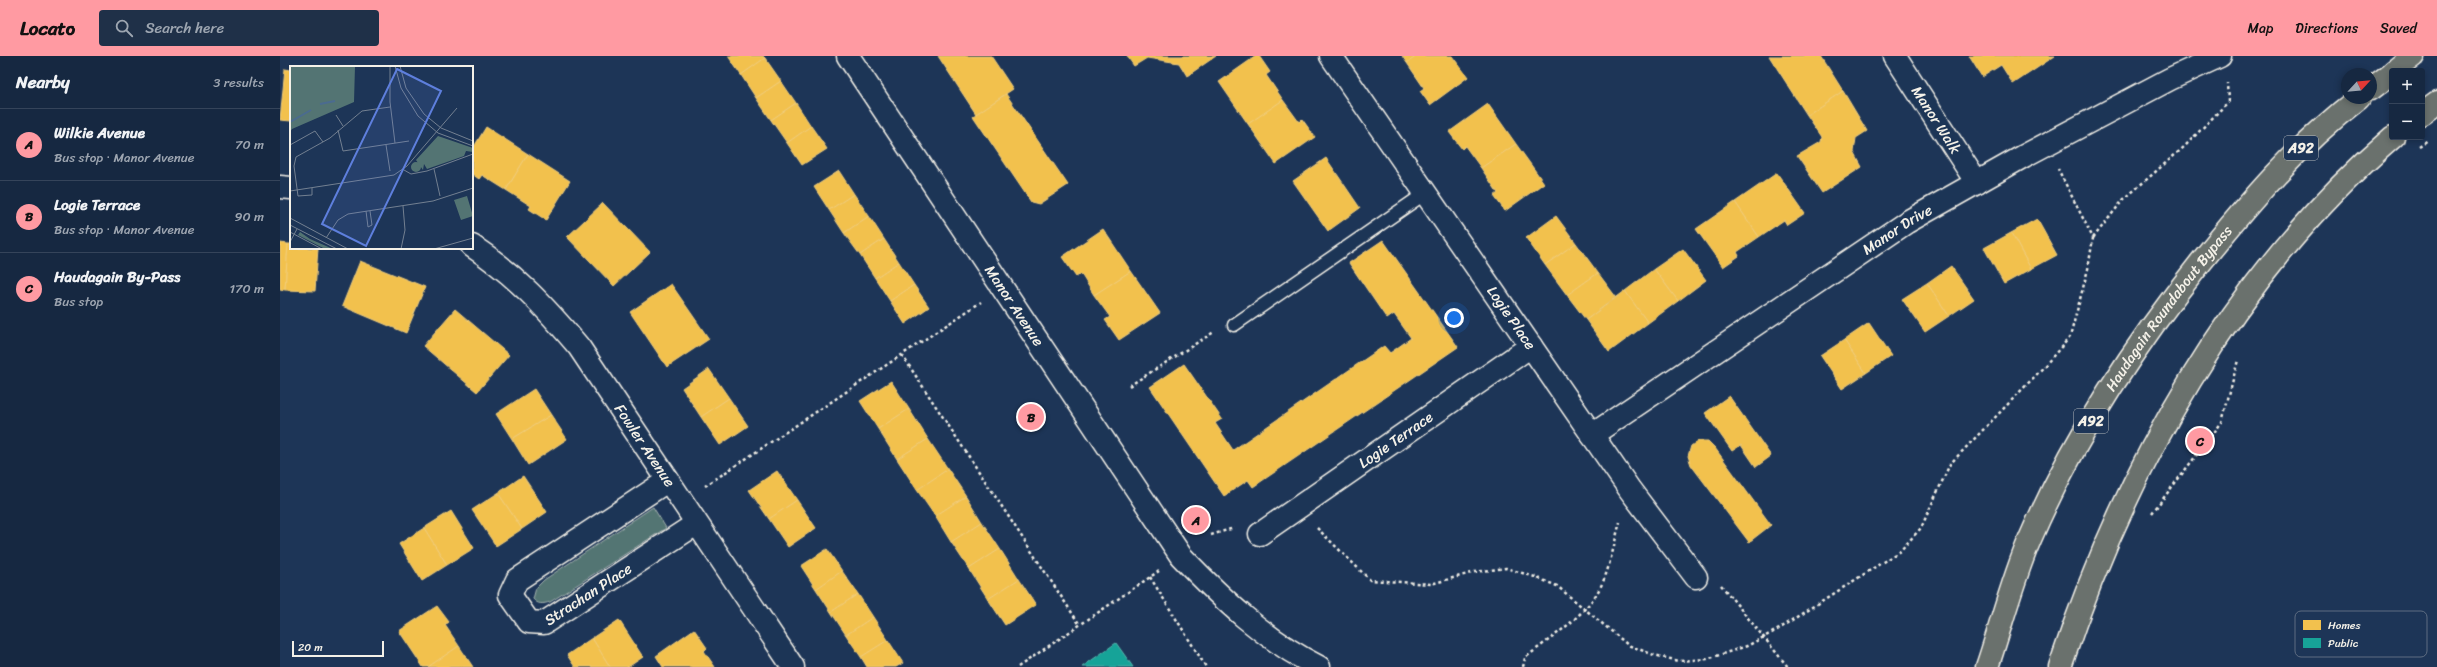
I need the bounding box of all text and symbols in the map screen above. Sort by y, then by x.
search box [99,10,379,46]
text: Locato [20,12,75,45]
text: Search here [145,15,224,41]
text: Map [2247,16,2273,41]
text: Directions [2295,16,2358,41]
text: Saved [2380,16,2417,41]
icon: search [113,17,135,39]
inset map [290,66,473,249]
text: Nearby [16,67,70,97]
north arrow [2341,68,2377,104]
map controls [2389,68,2425,140]
button: + [2389,68,2425,104]
text: 3 results [213,71,264,94]
street label: Manor Walk [1904,80,1969,160]
button: − [2389,104,2425,140]
text: Wilkie Avenue [54,120,145,146]
text: A [25,133,33,156]
text: 70 m [235,133,264,156]
road number: A92 [2284,136,2318,160]
text: Bus stop · Manor Avenue [54,146,194,169]
text: Logie Terrace [54,192,140,218]
street label: Manor Drive [1857,197,1938,262]
text: B [25,205,33,228]
text: 90 m [234,205,264,228]
text: Bus stop · Manor Avenue [54,218,194,241]
street label: Haudagain Roundabout Bypass [2098,219,2239,397]
street label: Manor Avenue [978,260,1051,352]
text: Haudagain By-Pass [54,264,181,290]
text: C [25,277,33,300]
text: 170 m [229,277,264,300]
street label: Logie Place [1480,280,1543,356]
text: Bus stop [54,290,103,313]
your location [1444,308,1464,328]
street label: Fowler Avenue [607,398,682,493]
pin: B [1018,402,1044,432]
street label: Logie Terrace [1353,405,1438,475]
road number: A92 [2074,409,2108,433]
pin: C [2187,426,2213,456]
pin: A [1183,505,1209,535]
street label: Strachan Place [539,556,638,633]
legend [2295,611,2427,657]
text: Homes [2328,616,2361,635]
text: Public [2328,634,2359,653]
text: 20 m [298,638,323,657]
scale bar [292,639,384,658]

